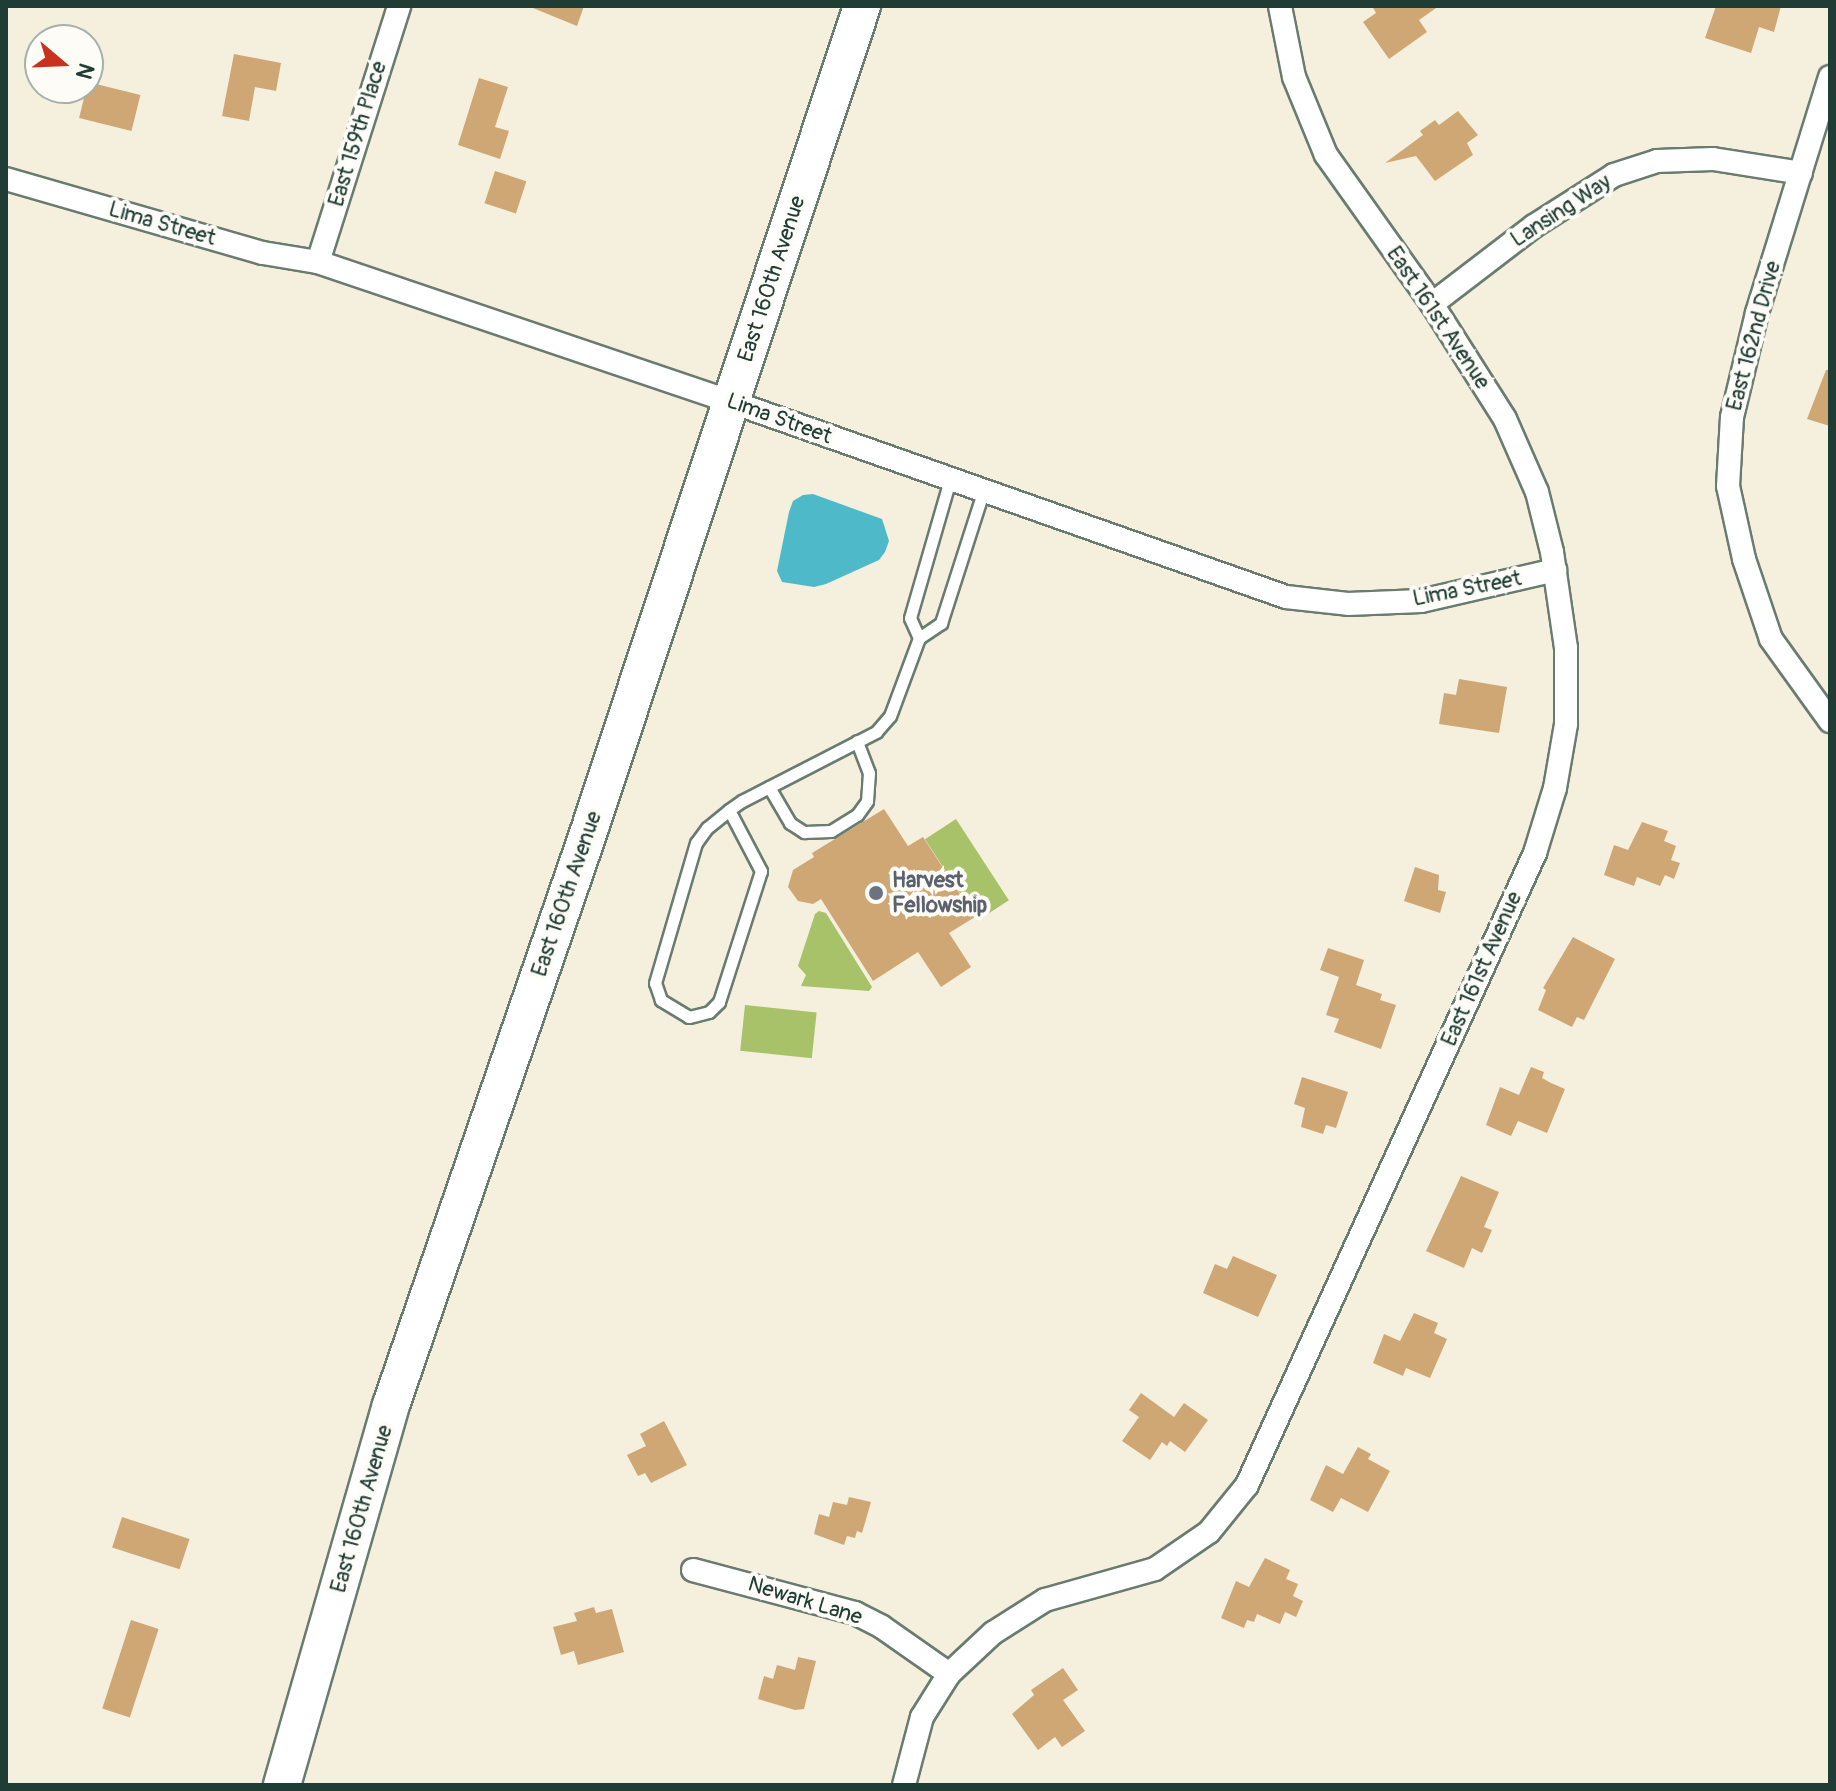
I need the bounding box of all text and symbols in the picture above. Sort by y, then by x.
north arrow [24,24,104,104]
street label: East 159th Place [323,58,393,210]
text: N [69,60,100,83]
street label: Lansing Way [1506,169,1616,253]
street label: East 160th Avenue [733,193,811,365]
street label: Lima Street [105,196,219,252]
street label: East 161st Avenue [1381,242,1495,394]
street label: East 162nd Drive [1721,258,1787,414]
street label: Lima Street [723,388,835,450]
street label: Lima Street [1410,566,1524,612]
street label: East 160th Avenue [526,808,608,980]
place label: Harvest Fellowship [892,867,987,918]
marker: Harvest Fellowship [867,884,885,902]
street label: East 161st Avenue [1436,888,1528,1050]
street label: East 160th Avenue [325,1422,399,1596]
street label: Newark Lane [745,1571,865,1631]

